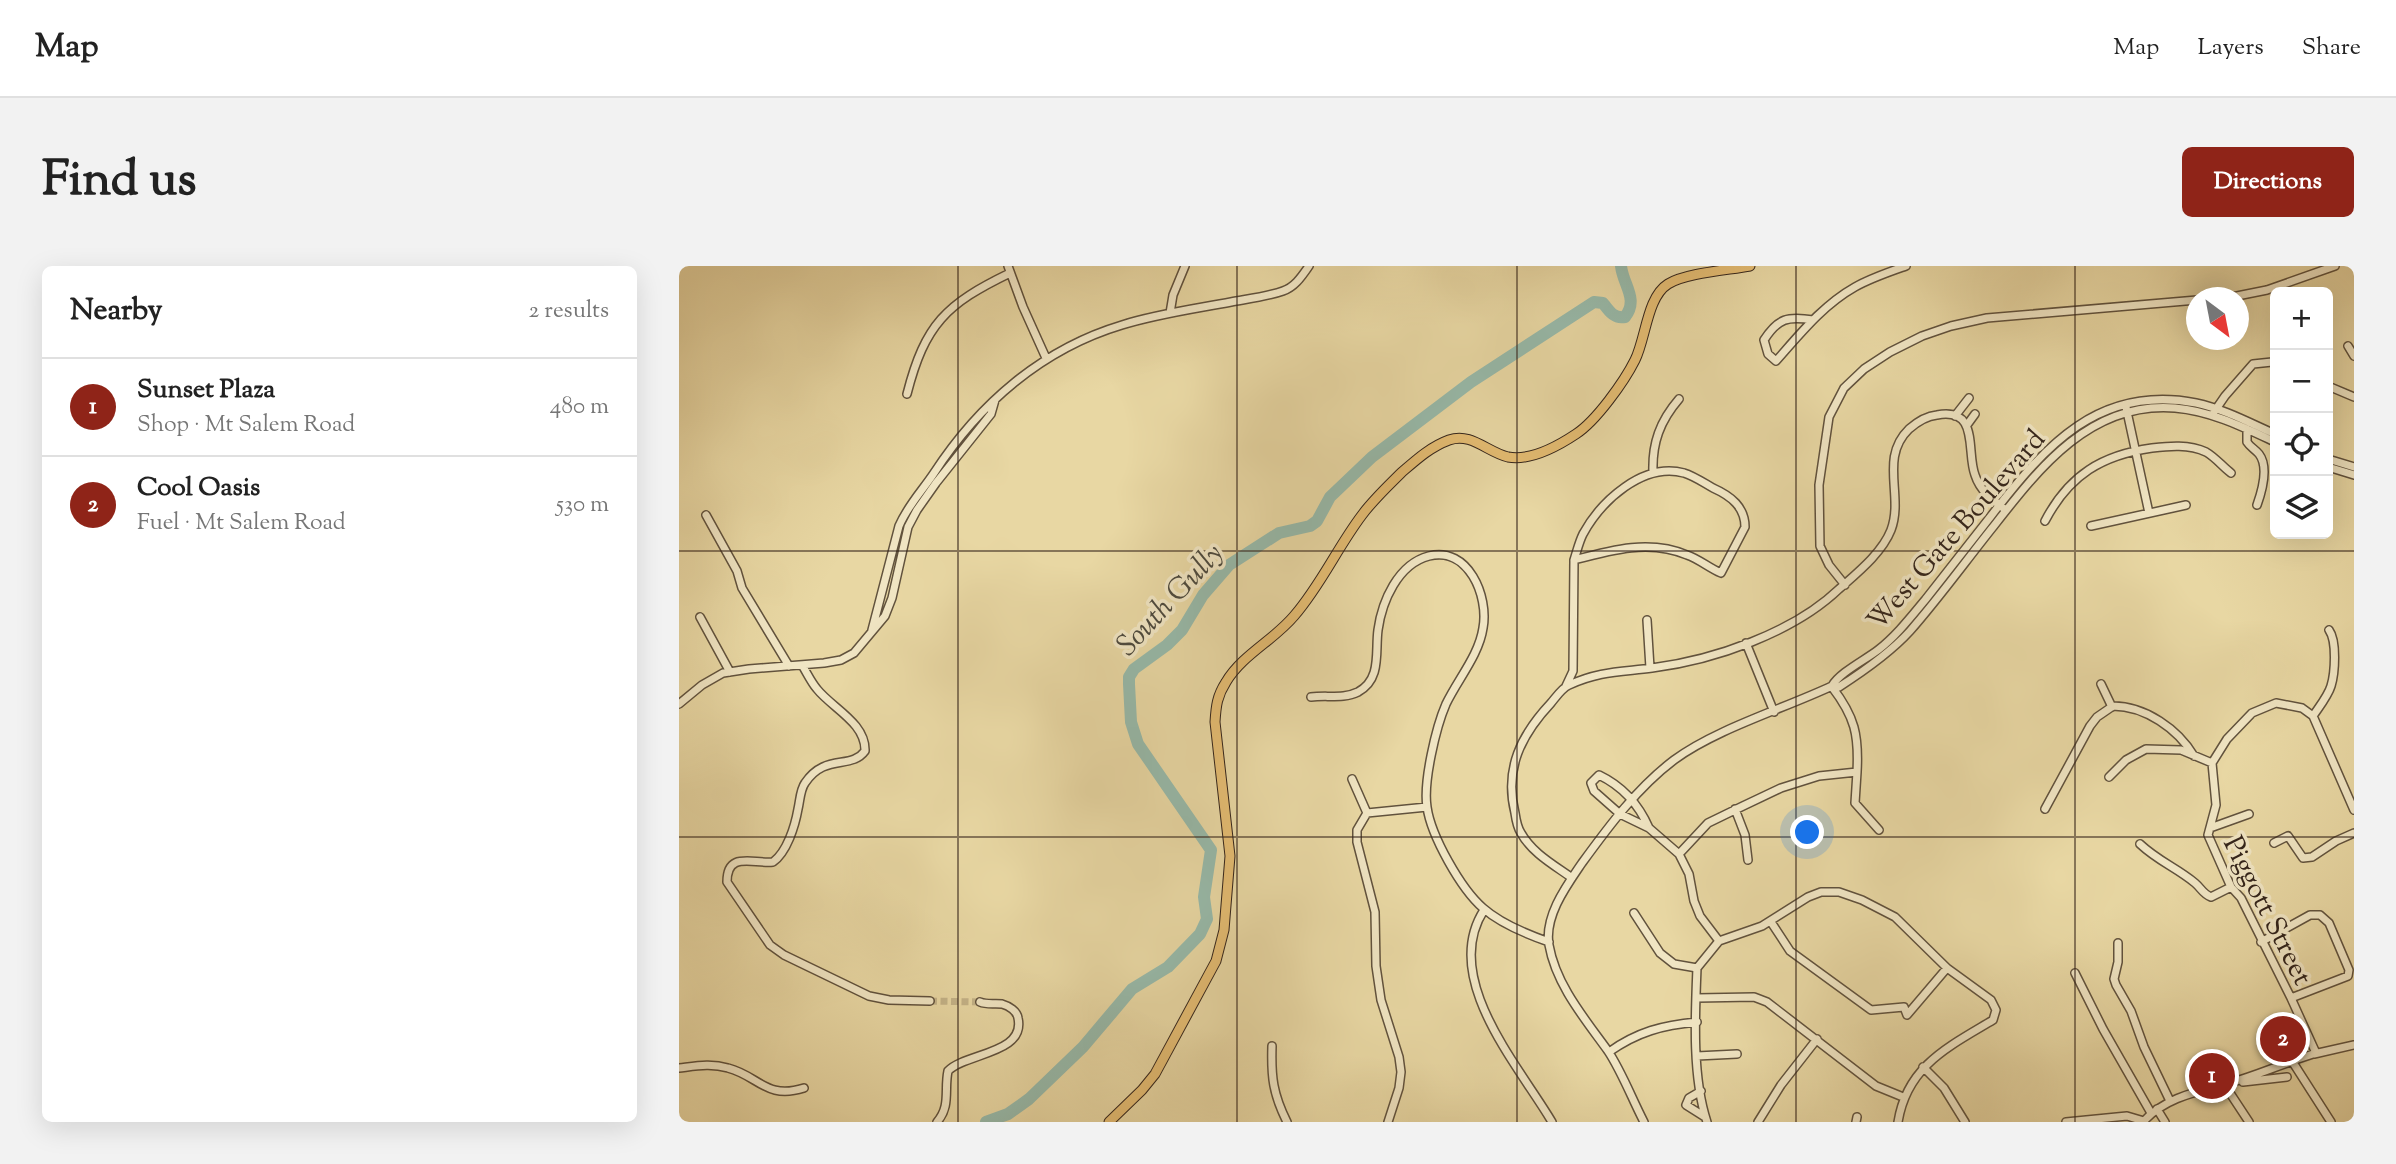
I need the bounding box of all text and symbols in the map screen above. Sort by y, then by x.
text: Map [35,24,99,72]
text: Map [2113,31,2159,65]
text: Layers [2197,31,2264,65]
text: Share [2302,31,2361,65]
text: Find us [42,147,196,217]
button: Directions [2182,147,2354,217]
north arrow [2186,287,2249,350]
map controls [2270,287,2333,539]
button: + [2270,287,2333,350]
text: Nearby [70,290,162,333]
text: 2 results [529,295,609,328]
button: − [2270,350,2333,413]
text: Sunset Plaza [137,372,275,409]
text: 1 [89,391,97,424]
text: 480 m [550,391,609,424]
text: Shop · Mt Salem Road [137,409,355,442]
button: locate [2270,413,2333,476]
street label: West Gate Boulevard [1859,422,2056,640]
text: Cool Oasis [137,470,260,507]
button: layers [2270,476,2333,539]
text: 2 [88,489,98,522]
text: 530 m [556,489,609,522]
text: Fuel · Mt Salem Road [137,507,346,540]
water label: South Gully [1107,535,1234,667]
your location [1790,815,1824,849]
street label: Piggott Street [2212,830,2321,993]
pin: 2 [2260,1013,2306,1065]
pin: 1 [2189,1050,2235,1102]

